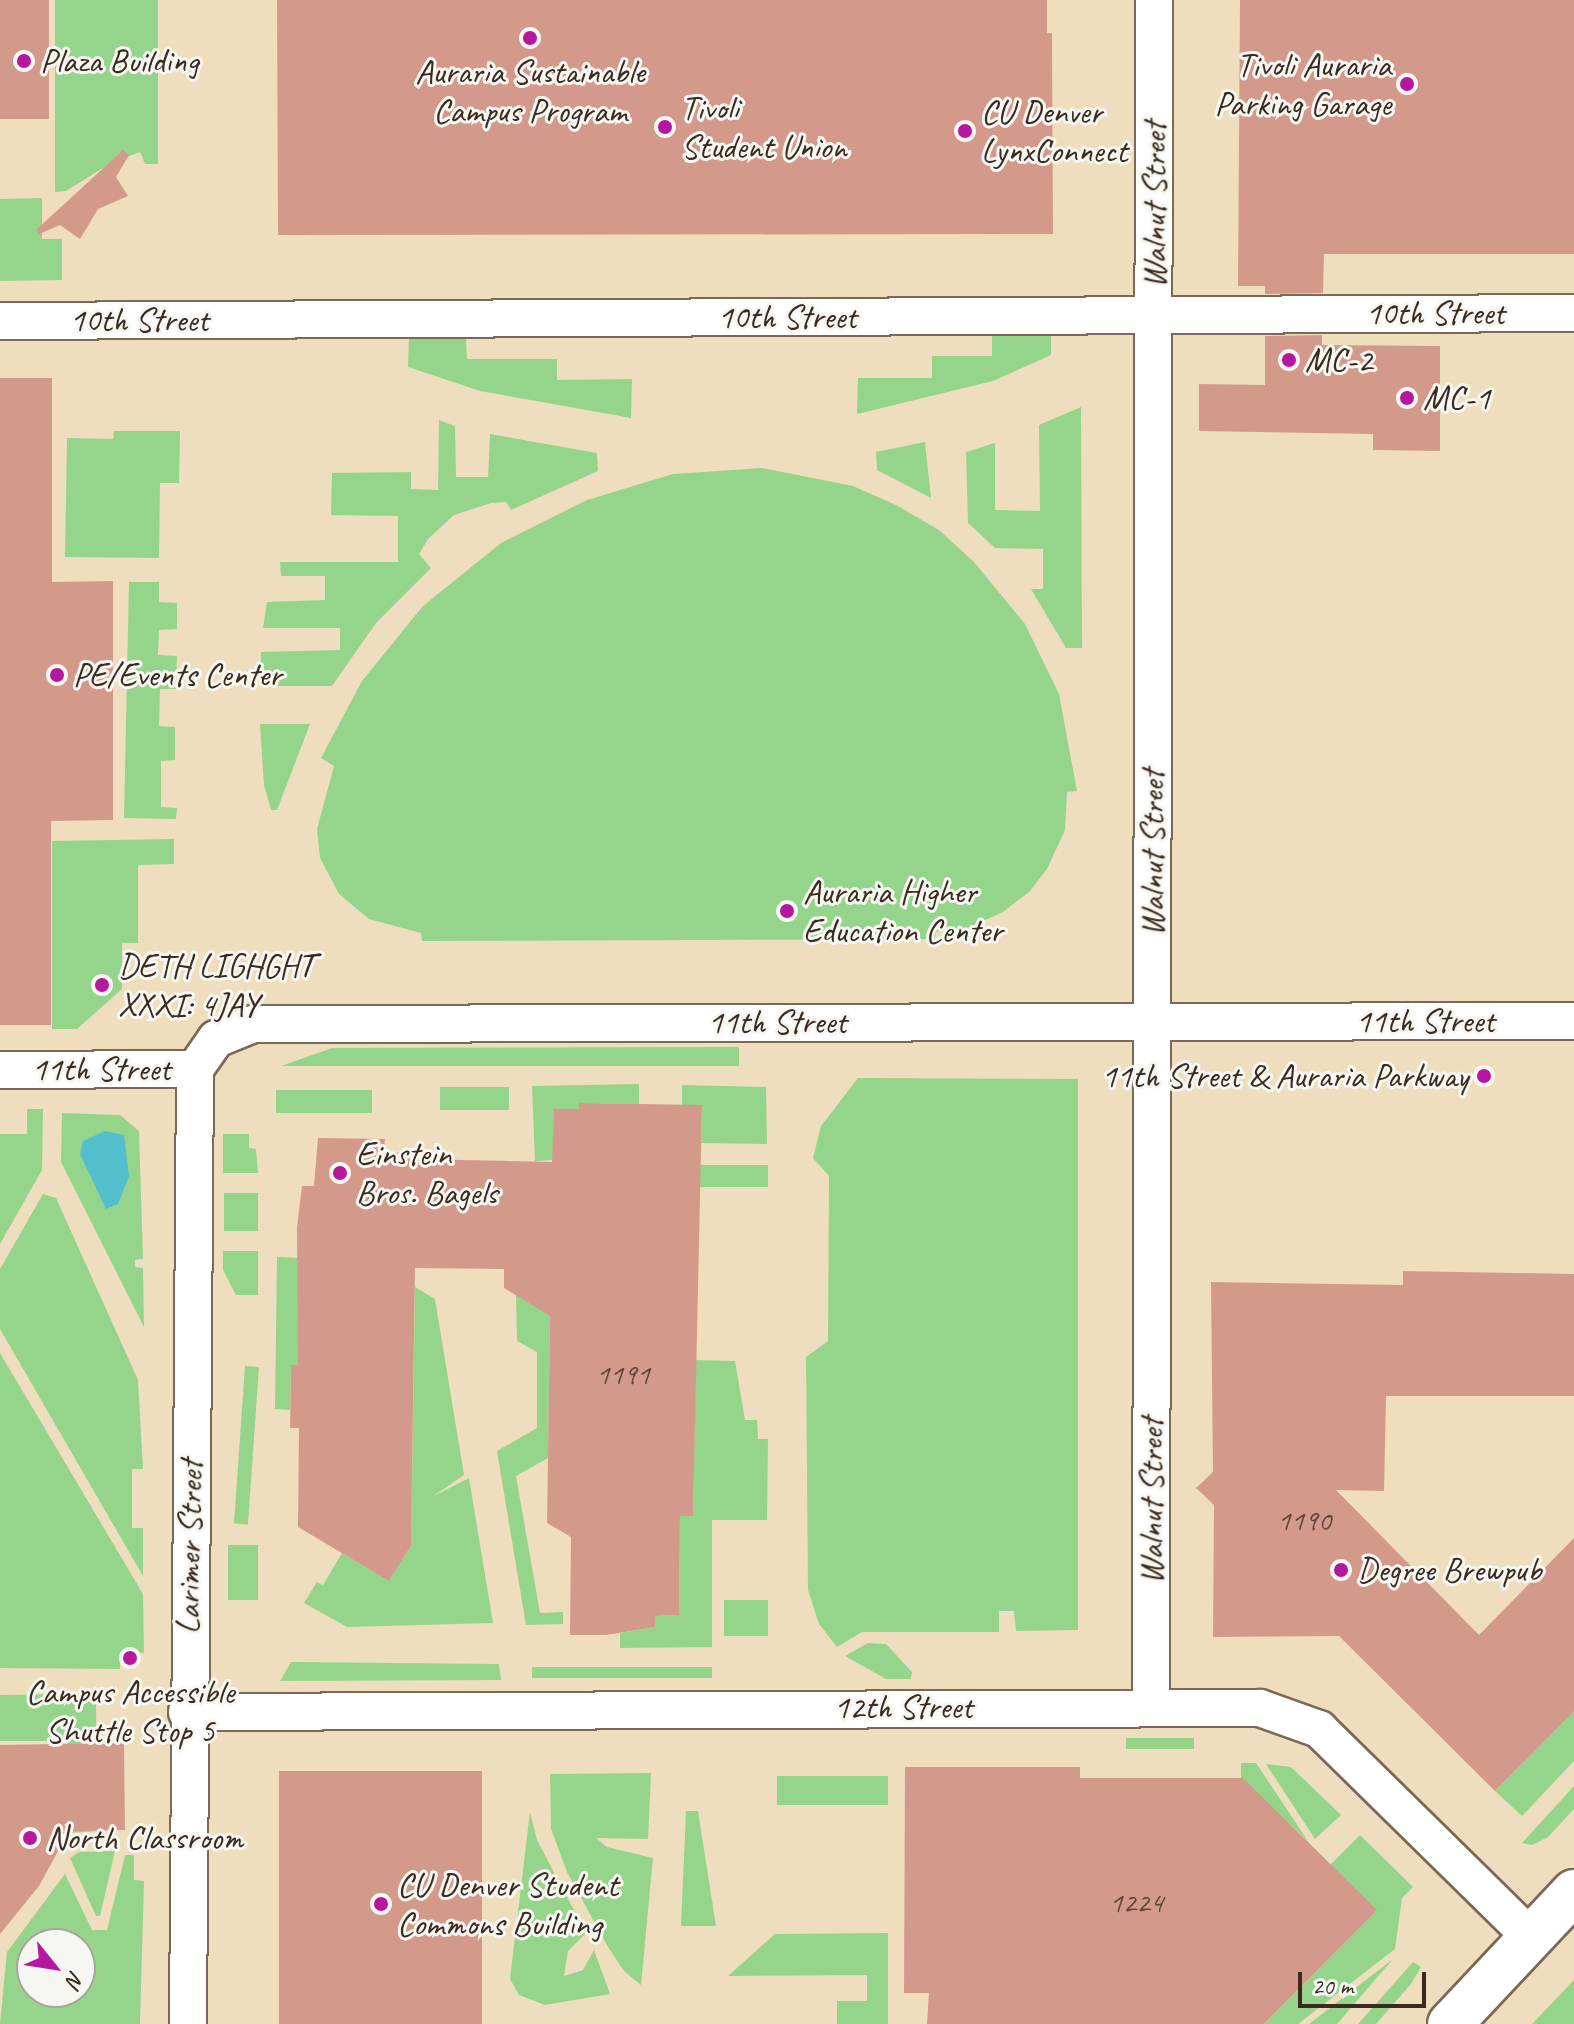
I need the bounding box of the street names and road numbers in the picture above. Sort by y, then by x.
street label: Walnut Street [1134,122,1174,288]
street label: 10th Street [1365,293,1505,333]
street label: 10th Street [717,297,857,337]
street label: 10th Street [69,300,209,340]
street label: Walnut Street [1132,770,1172,936]
street label: 11th Street [1355,1001,1495,1041]
street label: 11th Street [707,1002,847,1042]
street label: 11th Street [31,1049,171,1089]
street label: Walnut Street [1131,1418,1171,1584]
street label: Larimer Street [167,1459,211,1635]
street label: 12th Street [833,1687,973,1727]

